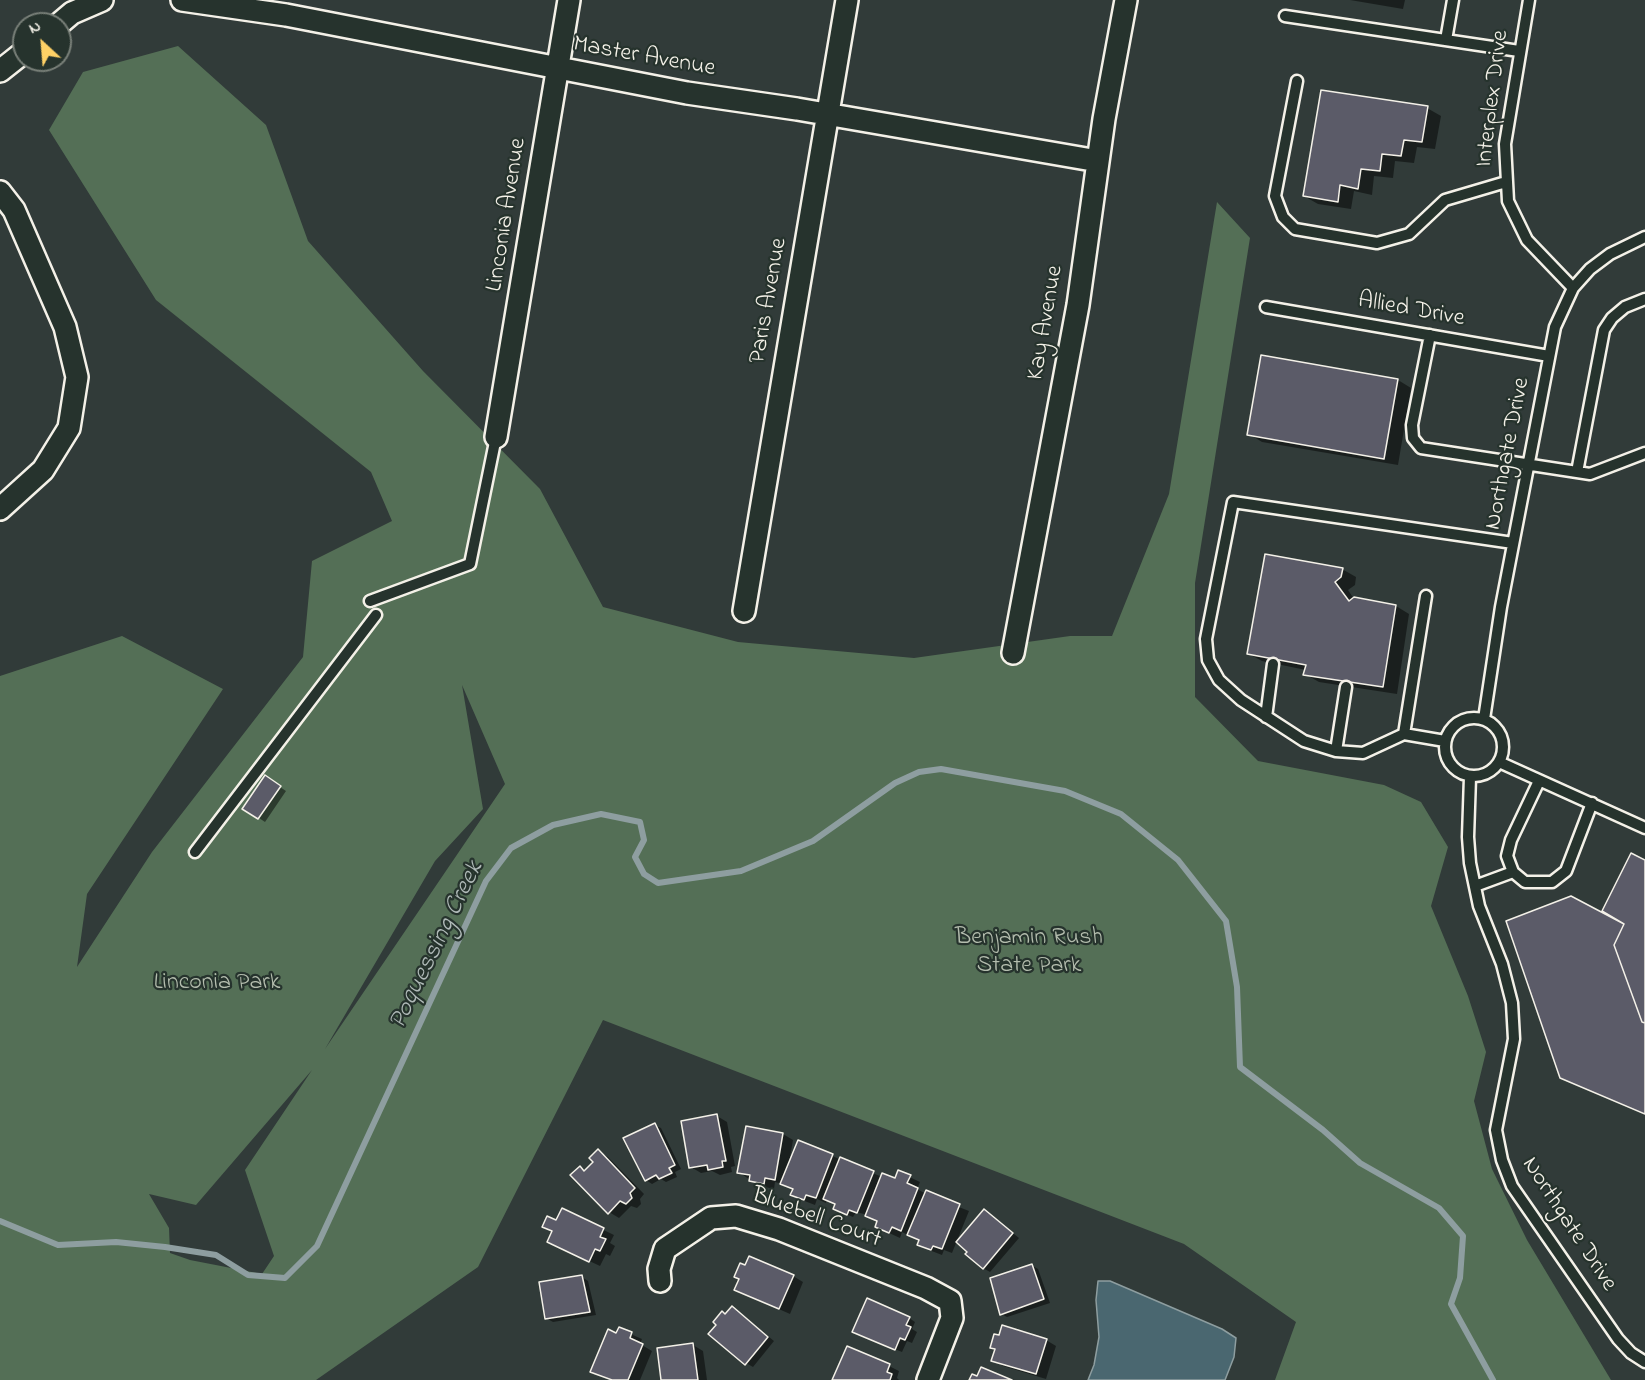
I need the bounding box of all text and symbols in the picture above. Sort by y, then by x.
north arrow [12,12,72,72]
text: N [25,14,45,41]
street label: Interplex Drive [1471,29,1517,169]
street label: Master Avenue [571,31,717,85]
street label: Linconia Avenue [482,136,534,294]
street label: Paris Avenue [745,236,795,366]
street label: Kay Avenue [1023,264,1071,382]
street label: Allied Drive [1356,287,1466,335]
street label: Northgate Drive [1480,376,1538,532]
water label: Poquessing Creek [384,857,492,1035]
park label: Benjamin Rush State Park [955,925,1103,981]
park label: Linconia Park [154,970,280,998]
street label: Northgate Drive [1514,1152,1622,1298]
street label: Bluebell Court [747,1182,885,1256]

